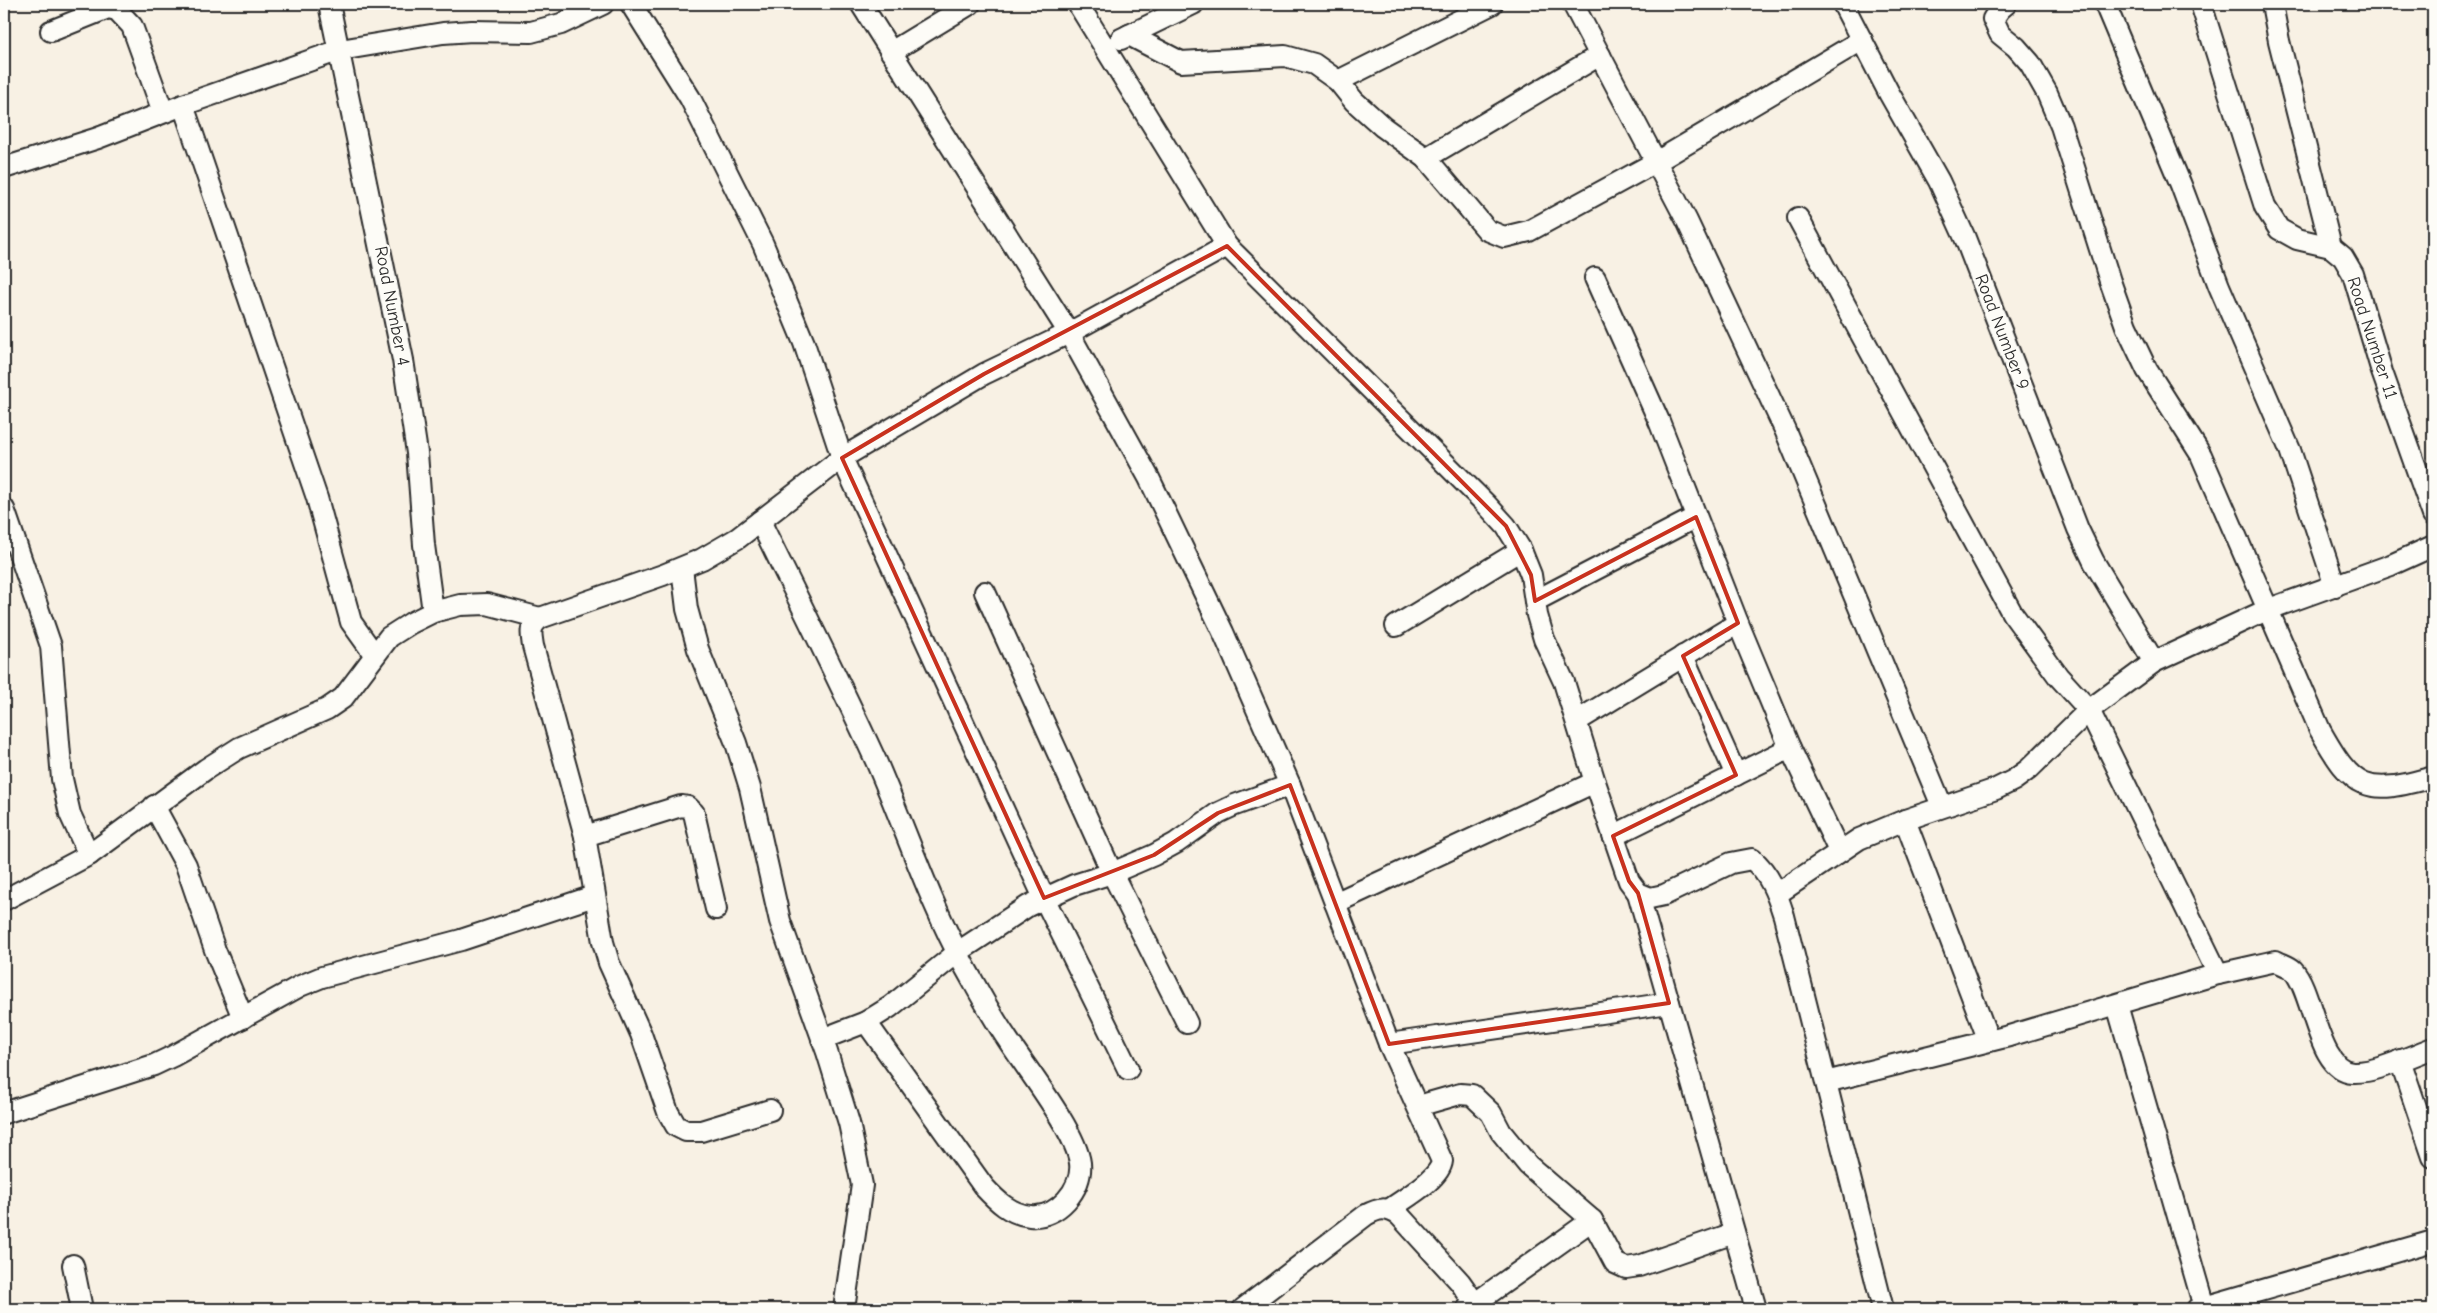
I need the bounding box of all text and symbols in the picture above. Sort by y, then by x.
street label: Road Number 4 [370,244,414,368]
street label: Road Number 9 [1970,271,2034,393]
street label: Road Number 11 [2342,274,2402,402]

